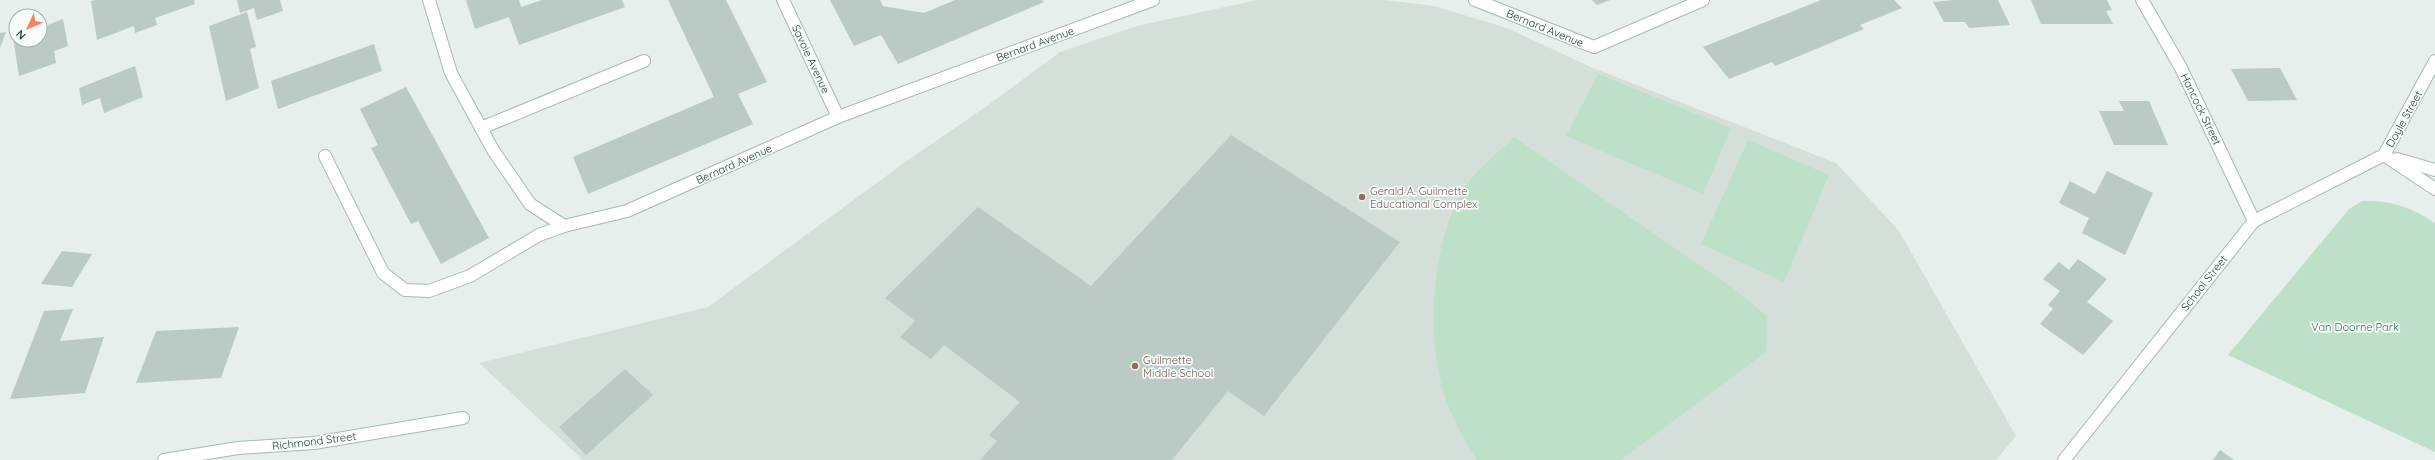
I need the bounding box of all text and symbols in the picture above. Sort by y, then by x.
street label: Bernard Avenue [1504,6,1586,50]
north arrow [8,8,48,48]
street label: Savoie Avenue [789,22,833,96]
street label: Bernard Avenue [994,23,1076,65]
text: N [13,27,29,43]
street label: Hancock Street [2178,71,2224,147]
street label: Doyle Street [2383,88,2425,150]
street label: Bernard Avenue [694,141,774,187]
place label: Gerald A. Guilmette Educational Complex [1370,184,1477,211]
marker: Gerald A. Guilmette Educational Complex [1357,192,1367,202]
street label: School Street [2178,252,2230,314]
park label: Van Doorne Park [2311,320,2399,334]
place label: Guilmette Middle School [1143,353,1213,380]
marker: Guilmette Middle School [1130,361,1140,371]
street label: Richmond Street [271,429,357,453]

